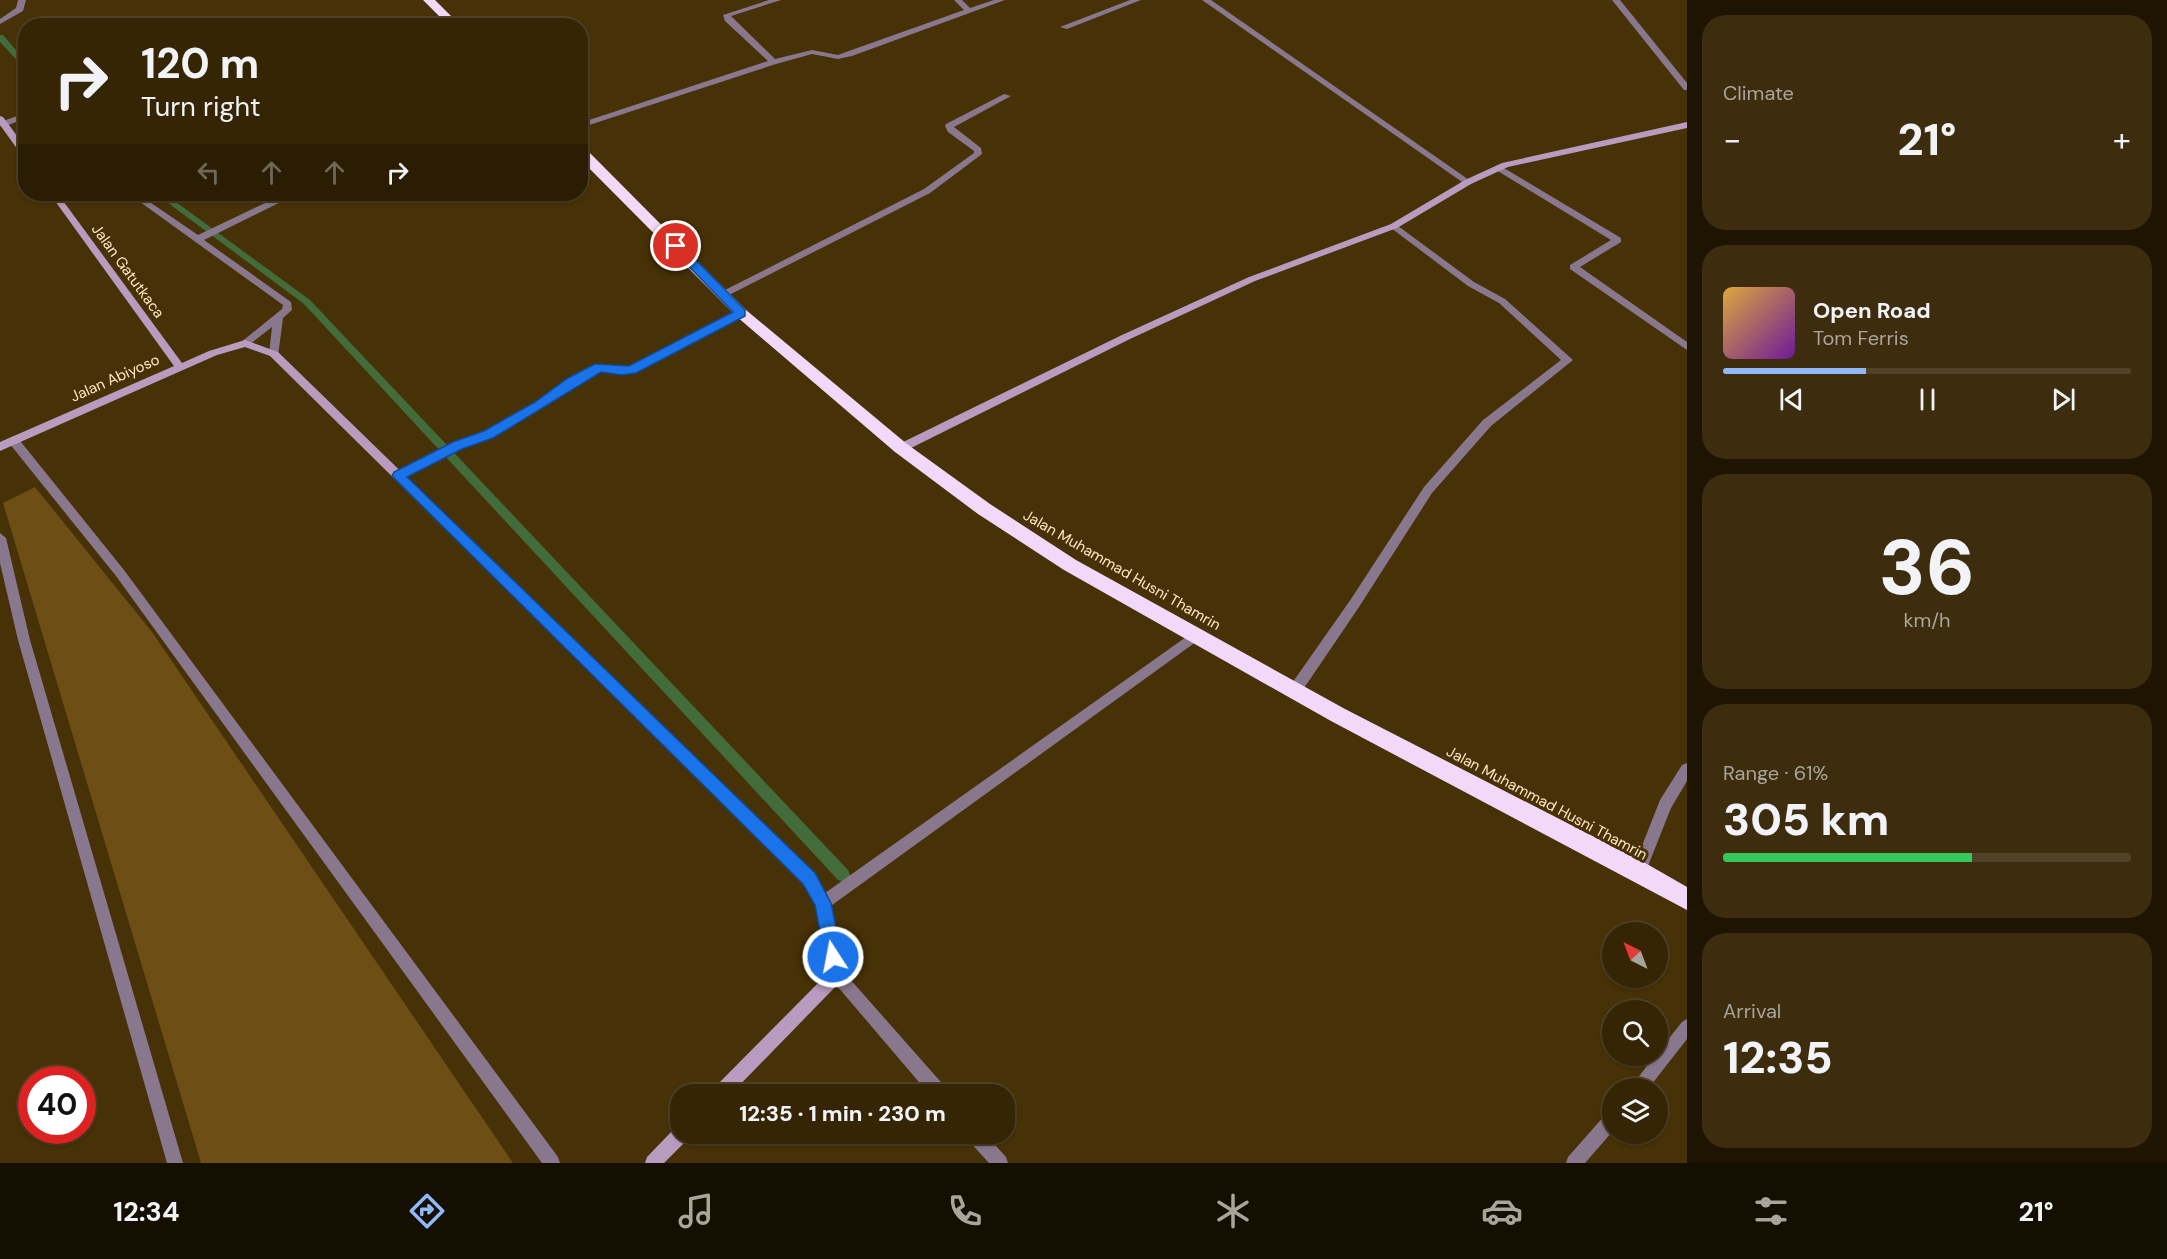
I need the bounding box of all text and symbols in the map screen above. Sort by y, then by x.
text: 120 m [141,36,259,91]
icon: right [42,42,120,120]
text: Climate [1723,80,1794,106]
text: Turn right [141,89,261,124]
text: 21° [1897,110,1957,169]
text: − [1723,118,1741,161]
text: + [2113,118,2131,161]
icon: left [192,156,225,189]
icon: ahead [255,156,288,189]
icon: ahead [318,156,351,189]
icon: right [381,156,414,189]
street label: Jalan Gatutkaca [87,220,169,322]
pin [650,220,701,271]
icon: arrive [659,229,692,262]
text: Open Road [1813,296,1931,325]
text: Tom Ferris [1813,325,1909,351]
street label: Jalan Abiyoso [67,349,163,407]
icon: previous [1775,383,1808,416]
icon: pause [1911,383,1944,416]
icon: next [2047,383,2080,416]
street label: Jalan Muhammad Husni Thamrin [1020,505,1224,635]
text: 36 [1879,517,1975,618]
text: km/h [1903,607,1951,633]
street label: Jalan Muhammad Husni Thamrin [1443,741,1651,865]
text: Range · 61% [1723,760,1828,786]
text: 305 km [1723,790,1889,849]
north arrow [1602,922,1668,988]
map controls [1602,922,1668,1144]
position arrow [801,925,865,989]
text: Arrival [1723,998,1781,1024]
button: search [1602,1000,1668,1066]
text: 12:35 [1723,1028,1833,1087]
speed limit sign: 40 [18,1066,96,1144]
button: layers [1602,1078,1668,1144]
text: 12:35 · 1 min · 230 m [739,1099,946,1128]
icon: directions [406,1190,448,1232]
icon: music [675,1190,717,1232]
icon: phone [944,1190,986,1232]
icon: climate [1212,1190,1254,1232]
icon: car [1481,1190,1523,1232]
icon: filters [1750,1190,1792,1232]
text: 12:34 [113,1194,179,1229]
text: 21° [2018,1194,2054,1229]

